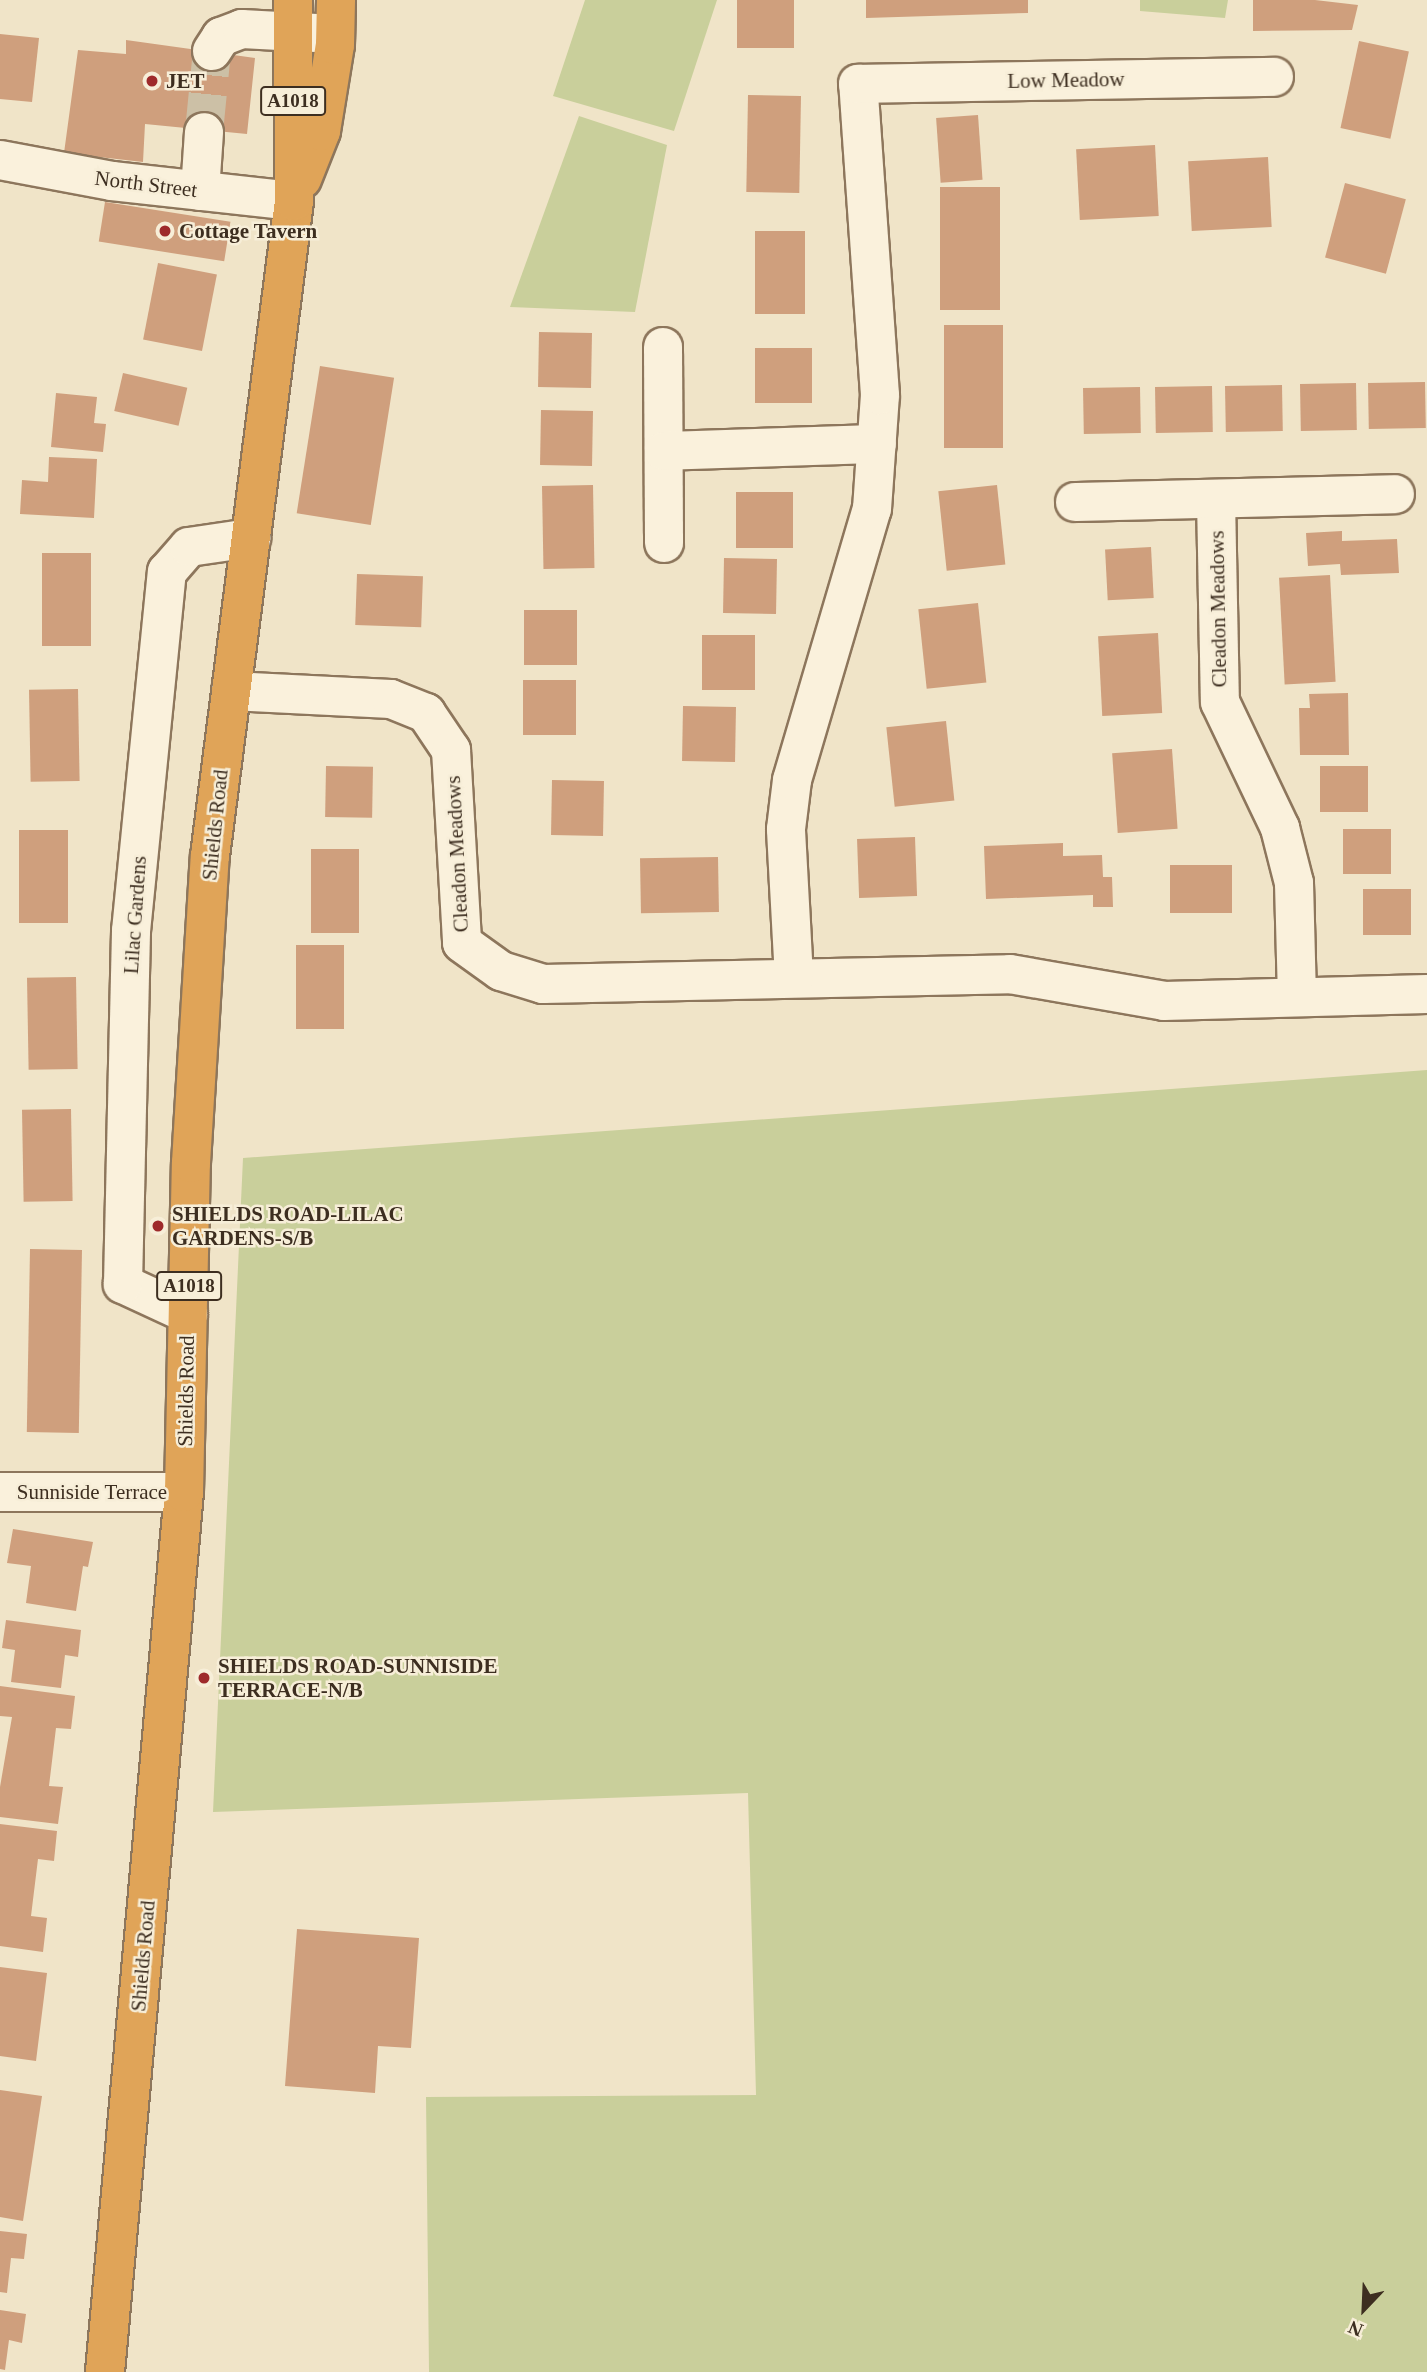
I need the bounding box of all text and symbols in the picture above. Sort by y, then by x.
street label: Low Meadow [1007,66,1125,94]
place label: JET [166,68,205,94]
marker: JET [144,73,160,89]
road number: A1018 [260,86,326,116]
street label: North Street [93,165,199,203]
place label: Cottage Tavern [179,218,318,244]
marker: Cottage Tavern [157,223,173,239]
street label: Cleadon Meadows [1204,530,1232,688]
street label: Shields Road [197,768,233,882]
street label: Cleadon Meadows [440,775,474,933]
street label: Lilac Gardens [118,855,152,975]
place label: SHIELDS ROAD-LILAC GARDENS-S/B [172,1201,404,1251]
marker: SHIELDS ROAD-LILAC GARDENS-S/B [150,1218,166,1234]
road number: A1018 [156,1270,222,1302]
street label: Shields Road [172,1335,200,1447]
street label: Sunniside Terrace [17,1479,167,1505]
place label: SHIELDS ROAD-SUNNISIDE TERRACE-N/B [218,1653,497,1703]
marker: SHIELDS ROAD-SUNNISIDE TERRACE-N/B [196,1670,212,1686]
street label: Shields Road [126,1899,160,2013]
north arrow [1329,2274,1399,2344]
text: N [1345,2316,1366,2341]

